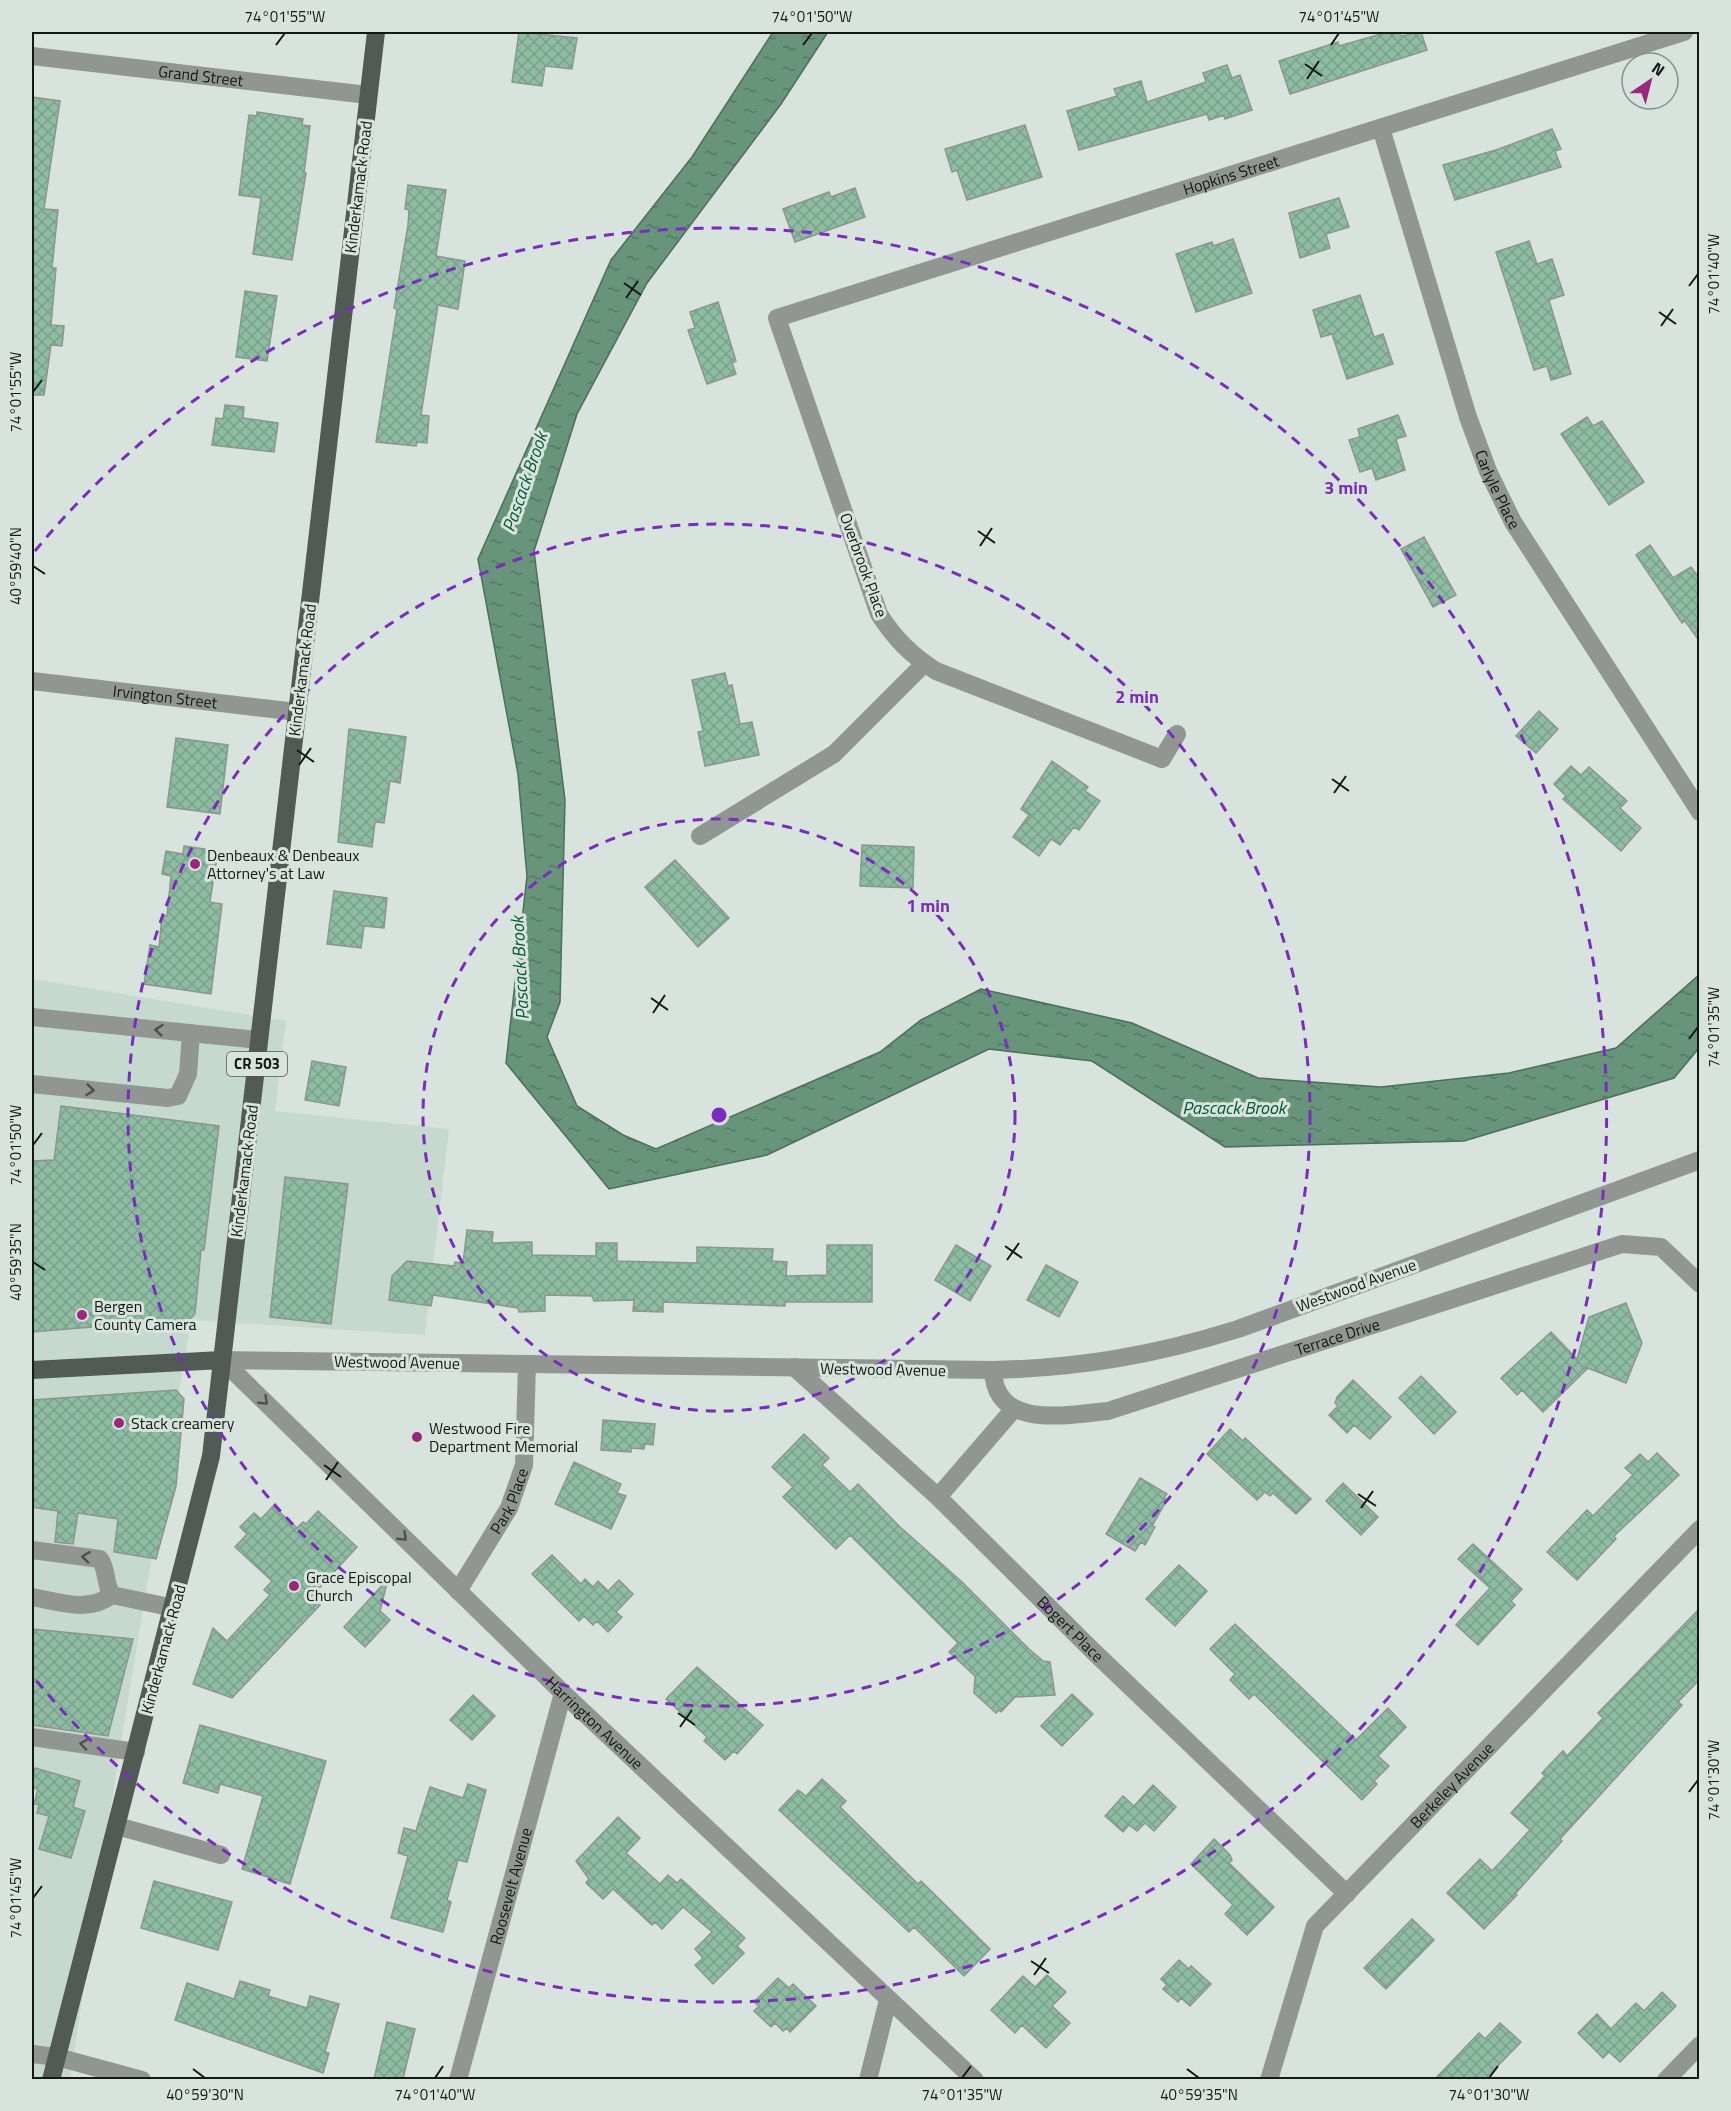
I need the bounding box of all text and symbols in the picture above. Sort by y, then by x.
text: 74°01'55"W [245,5,325,28]
text: 74°01'50"W [772,5,852,28]
text: 74°01'45"W [1299,5,1379,28]
north arrow [1620,51,1680,111]
text: N [1647,56,1670,82]
street label: Grand Street [157,59,245,92]
street label: Kinderkamack Road [338,119,378,255]
street label: Hopkins Street [1180,148,1282,201]
text: 74°01'40"W [1702,234,1725,314]
text: 74°01'55"W [4,352,27,432]
water label: Pascack Brook [495,427,555,535]
street label: Carlyle Place [1469,446,1527,534]
text: 3 min [1324,474,1368,501]
street label: Overbrook Place [834,509,894,621]
text: 40°59'40"N [4,527,27,605]
street label: Kinderkamack Road [282,602,322,738]
street label: Irvington Street [112,679,219,715]
text: 2 min [1115,683,1159,710]
place label: Denbeaux & Denbeaux Attorney's at Law [207,843,360,885]
marker: Denbeaux & Denbeaux Attorney's at Law [188,857,202,871]
text: 1 min [906,892,950,919]
water label: Pascack Brook [503,914,536,1020]
text: 74°01'35"W [1702,987,1725,1067]
one-way arrow [155,1024,164,1037]
road number: CR 503 [227,1052,287,1076]
one-way arrow [85,1083,94,1096]
water label: Pascack Brook [1182,1094,1288,1121]
street label: Kinderkamack Road [224,1103,264,1239]
text: 74°01'50"W [4,1105,27,1185]
centre of rings [709,1105,729,1125]
text: 40°59'35"N [4,1223,27,1301]
street label: Westwood Avenue [1293,1252,1419,1318]
place label: Bergen County Camera [94,1294,197,1336]
marker: Bergen County Camera [75,1308,89,1322]
street label: Terrace Drive [1292,1312,1383,1361]
street label: Westwood Avenue [334,1349,460,1375]
street label: Westwood Avenue [820,1356,946,1382]
one-way arrow [257,1393,268,1404]
place label: Stack creamery [131,1411,235,1435]
marker: Stack creamery [112,1416,126,1430]
place label: Westwood Fire Department Memorial [429,1416,578,1458]
marker: Westwood Fire Department Memorial [410,1430,424,1444]
street label: Park Place [484,1465,534,1539]
one-way arrow [396,1530,407,1541]
one-way arrow [81,1551,90,1564]
place label: Grace Episcopal Church [306,1565,412,1607]
marker: Grace Episcopal Church [287,1579,301,1593]
street label: Kinderkamack Road [134,1582,192,1716]
street label: Bogert Place [1032,1590,1109,1667]
street label: Harrington Avenue [540,1671,649,1775]
street label: Berkeley Avenue [1404,1737,1499,1834]
one-way arrow [79,1739,89,1751]
text: 74°01'30"W [1702,1740,1725,1820]
street label: Roosevelt Avenue [483,1825,538,1947]
text: 74°01'45"W [4,1858,27,1938]
text: 40°59'30"N [166,2083,244,2106]
text: 74°01'40"W [395,2083,475,2106]
text: 74°01'35"W [922,2083,1002,2106]
text: 40°59'35"N [1160,2083,1238,2106]
text: 74°01'30"W [1449,2083,1529,2106]

